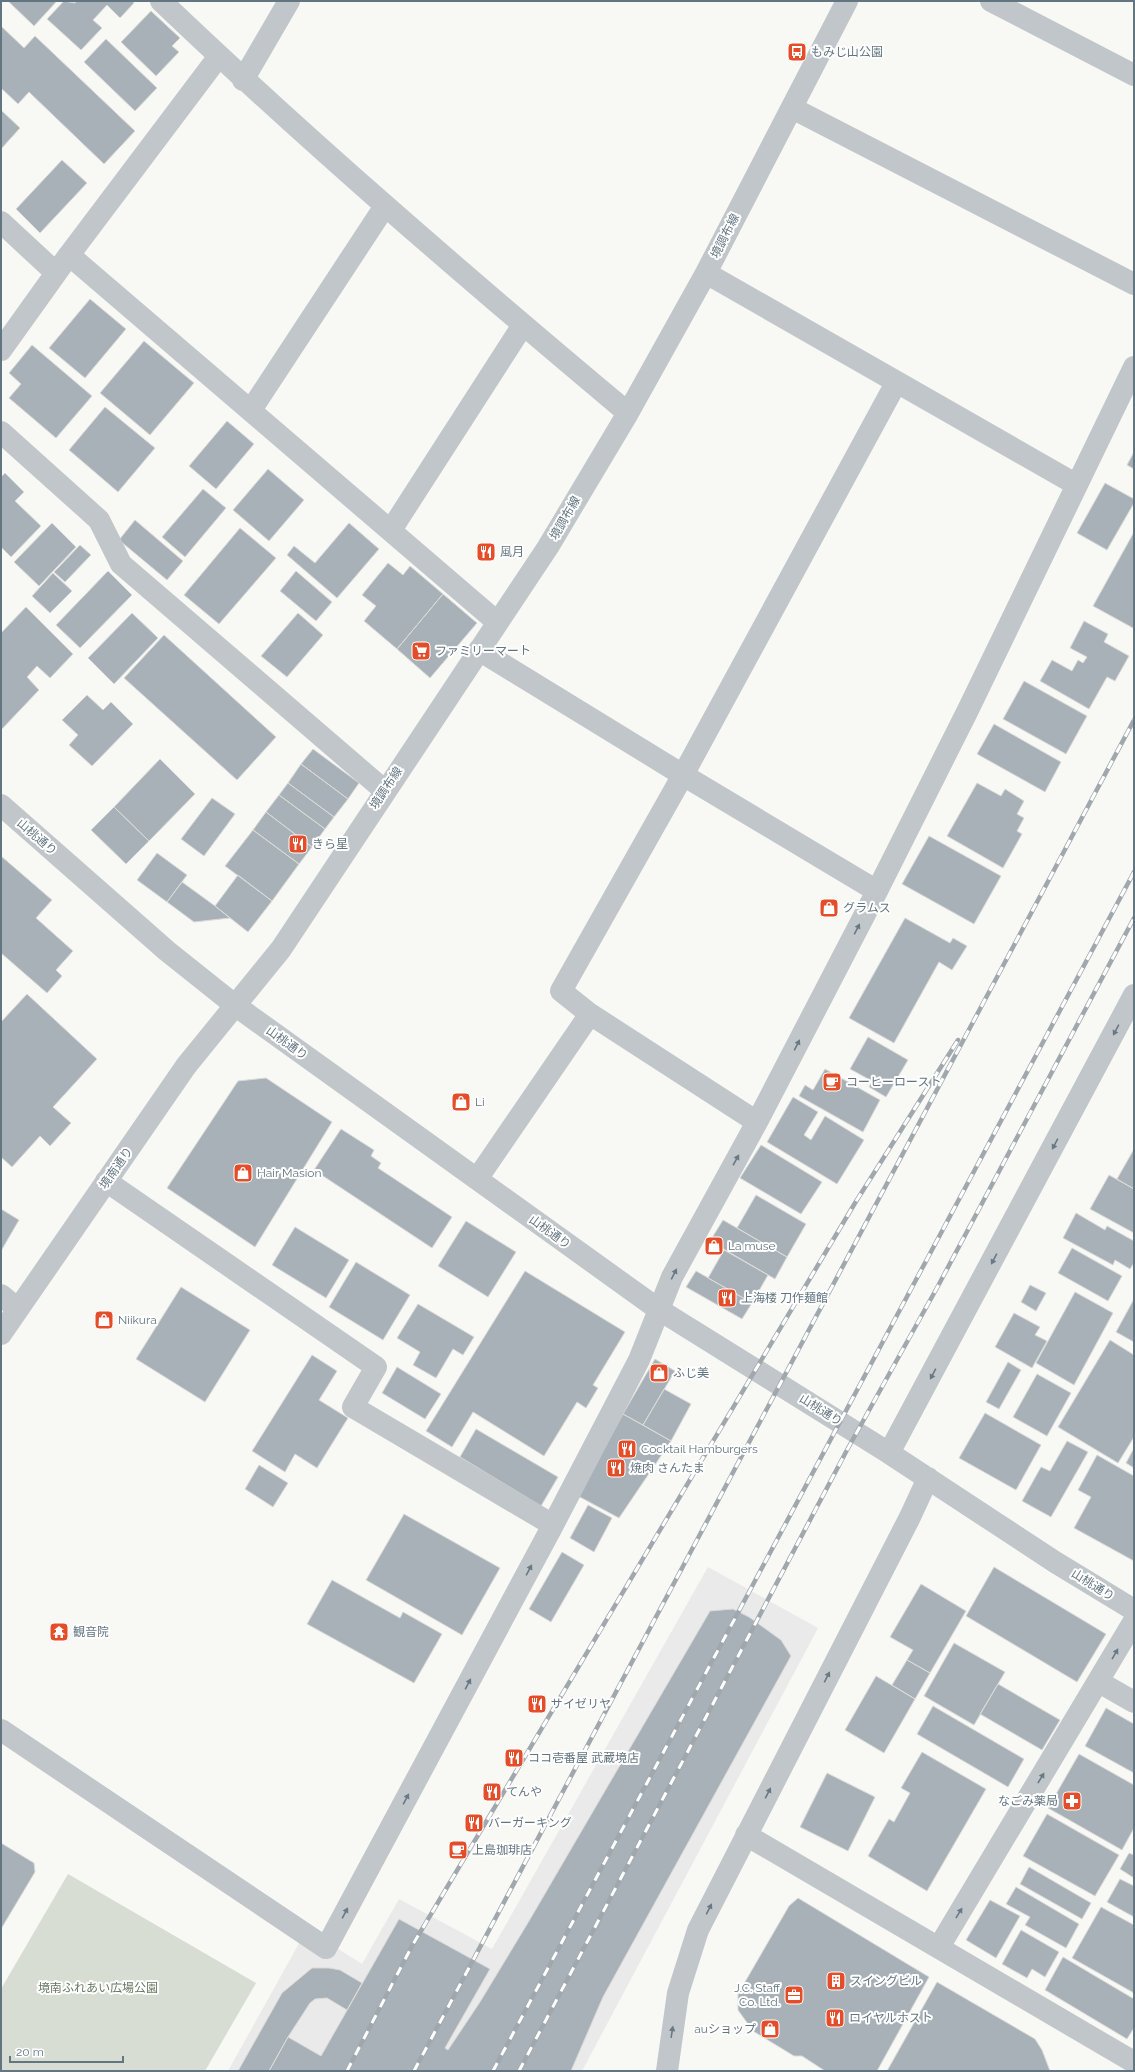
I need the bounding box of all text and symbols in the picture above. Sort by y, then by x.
bus stop icon: もみじ山公園 [786,41,808,63]
place label: もみじ山公園 [811,45,883,59]
street label: 境調布線 [708,211,742,261]
street label: 境調布線 [547,494,583,542]
restaurant icon: 風月 [475,541,497,563]
place label: 風月 [500,545,524,559]
supermarket icon: ファミリーマート [410,640,432,662]
place label: ファミリーマート [435,644,531,658]
street label: 境調布線 [367,764,405,812]
street label: 山桃通り [14,816,60,858]
restaurant icon: きら星 [287,833,309,855]
place label: きら星 [312,837,348,851]
shop icon: グラムス [818,897,840,919]
place label: グラムス [843,901,891,915]
one-way arrow [853,923,860,935]
street label: 山桃通り [263,1023,311,1063]
one-way arrow [1112,1024,1119,1035]
one-way arrow [794,1039,800,1050]
cafe icon: コーヒーロースト [821,1071,843,1093]
place label: コーヒーロースト [846,1075,941,1089]
shop icon: Li [450,1091,472,1113]
place label: Li [475,1095,485,1109]
one-way arrow [1051,1139,1058,1150]
street label: 境南通り [96,1144,136,1192]
one-way arrow [733,1154,740,1165]
shop icon: Hair Masion [232,1162,254,1184]
place label: Hair Masion [257,1166,322,1180]
street label: 山桃通り [526,1212,574,1252]
shop icon: La muse [703,1235,725,1257]
place label: La muse [728,1239,776,1253]
one-way arrow [990,1253,997,1265]
one-way arrow [671,1268,677,1280]
restaurant icon: 上海楼 刀作麺館 [716,1287,738,1309]
place label: 上海楼 刀作麺館 [741,1291,828,1305]
shop icon: Niikura [93,1309,115,1331]
place label: Niikura [118,1313,157,1327]
shop icon: ふじ美 [648,1362,670,1384]
place label: ふじ美 [673,1366,709,1380]
one-way arrow [930,1368,936,1380]
street label: 山桃通り [797,1391,845,1429]
restaurant icon: Cocktail Hamburgers [616,1438,638,1460]
place label: Cocktail Hamburgers [641,1442,758,1456]
restaurant icon: 焼肉 さんたま [605,1457,627,1479]
place label: 焼肉 さんたま [630,1461,705,1475]
one-way arrow [526,1564,532,1576]
street label: 山桃通り [1069,1566,1117,1604]
temple icon: 観音院 [48,1621,70,1643]
place label: 観音院 [73,1625,109,1639]
one-way arrow [1112,1648,1119,1660]
one-way arrow [824,1671,831,1683]
one-way arrow [464,1678,471,1690]
restaurant icon: サイゼリヤ [526,1693,548,1715]
place label: サイゼリヤ [551,1697,611,1711]
restaurant icon: ココ壱番屋 武蔵境店 [503,1747,525,1769]
place label: ココ壱番屋 武蔵境店 [528,1751,639,1765]
one-way arrow [1037,1773,1045,1783]
restaurant icon: てんや [481,1781,503,1803]
place label: てんや [506,1785,542,1799]
one-way arrow [765,1787,771,1799]
pharmacy icon: なごみ薬局 [1061,1790,1083,1812]
one-way arrow [403,1793,410,1805]
place label: なごみ薬局 [998,1794,1058,1808]
restaurant icon: バーガーキング [463,1812,485,1834]
place label: バーガーキング [488,1816,572,1830]
cafe icon: 上島珈琲店 [447,1839,469,1861]
place label: 上島珈琲店 [472,1843,532,1857]
one-way arrow [706,1903,712,1914]
one-way arrow [956,1907,963,1919]
one-way arrow [342,1908,348,1919]
building icon: スイングビル [825,1970,847,1992]
place label: スイングビル [850,1974,922,1988]
park label: 境南ふれあい広場公園 [38,1981,158,1995]
place label: J.C. Staff Co. Ltd. [734,1981,781,2009]
office icon: J.C. Staff Co. Ltd. [783,1984,805,2006]
restaurant icon: ロイヤルホスト [824,2007,846,2029]
place label: ロイヤルホスト [849,2011,933,2025]
shop icon: auショップ [759,2018,781,2040]
place label: auショップ [694,2022,756,2036]
one-way arrow [669,2026,675,2038]
scale bar [10,2038,123,2064]
text: 20 m [16,2045,44,2059]

